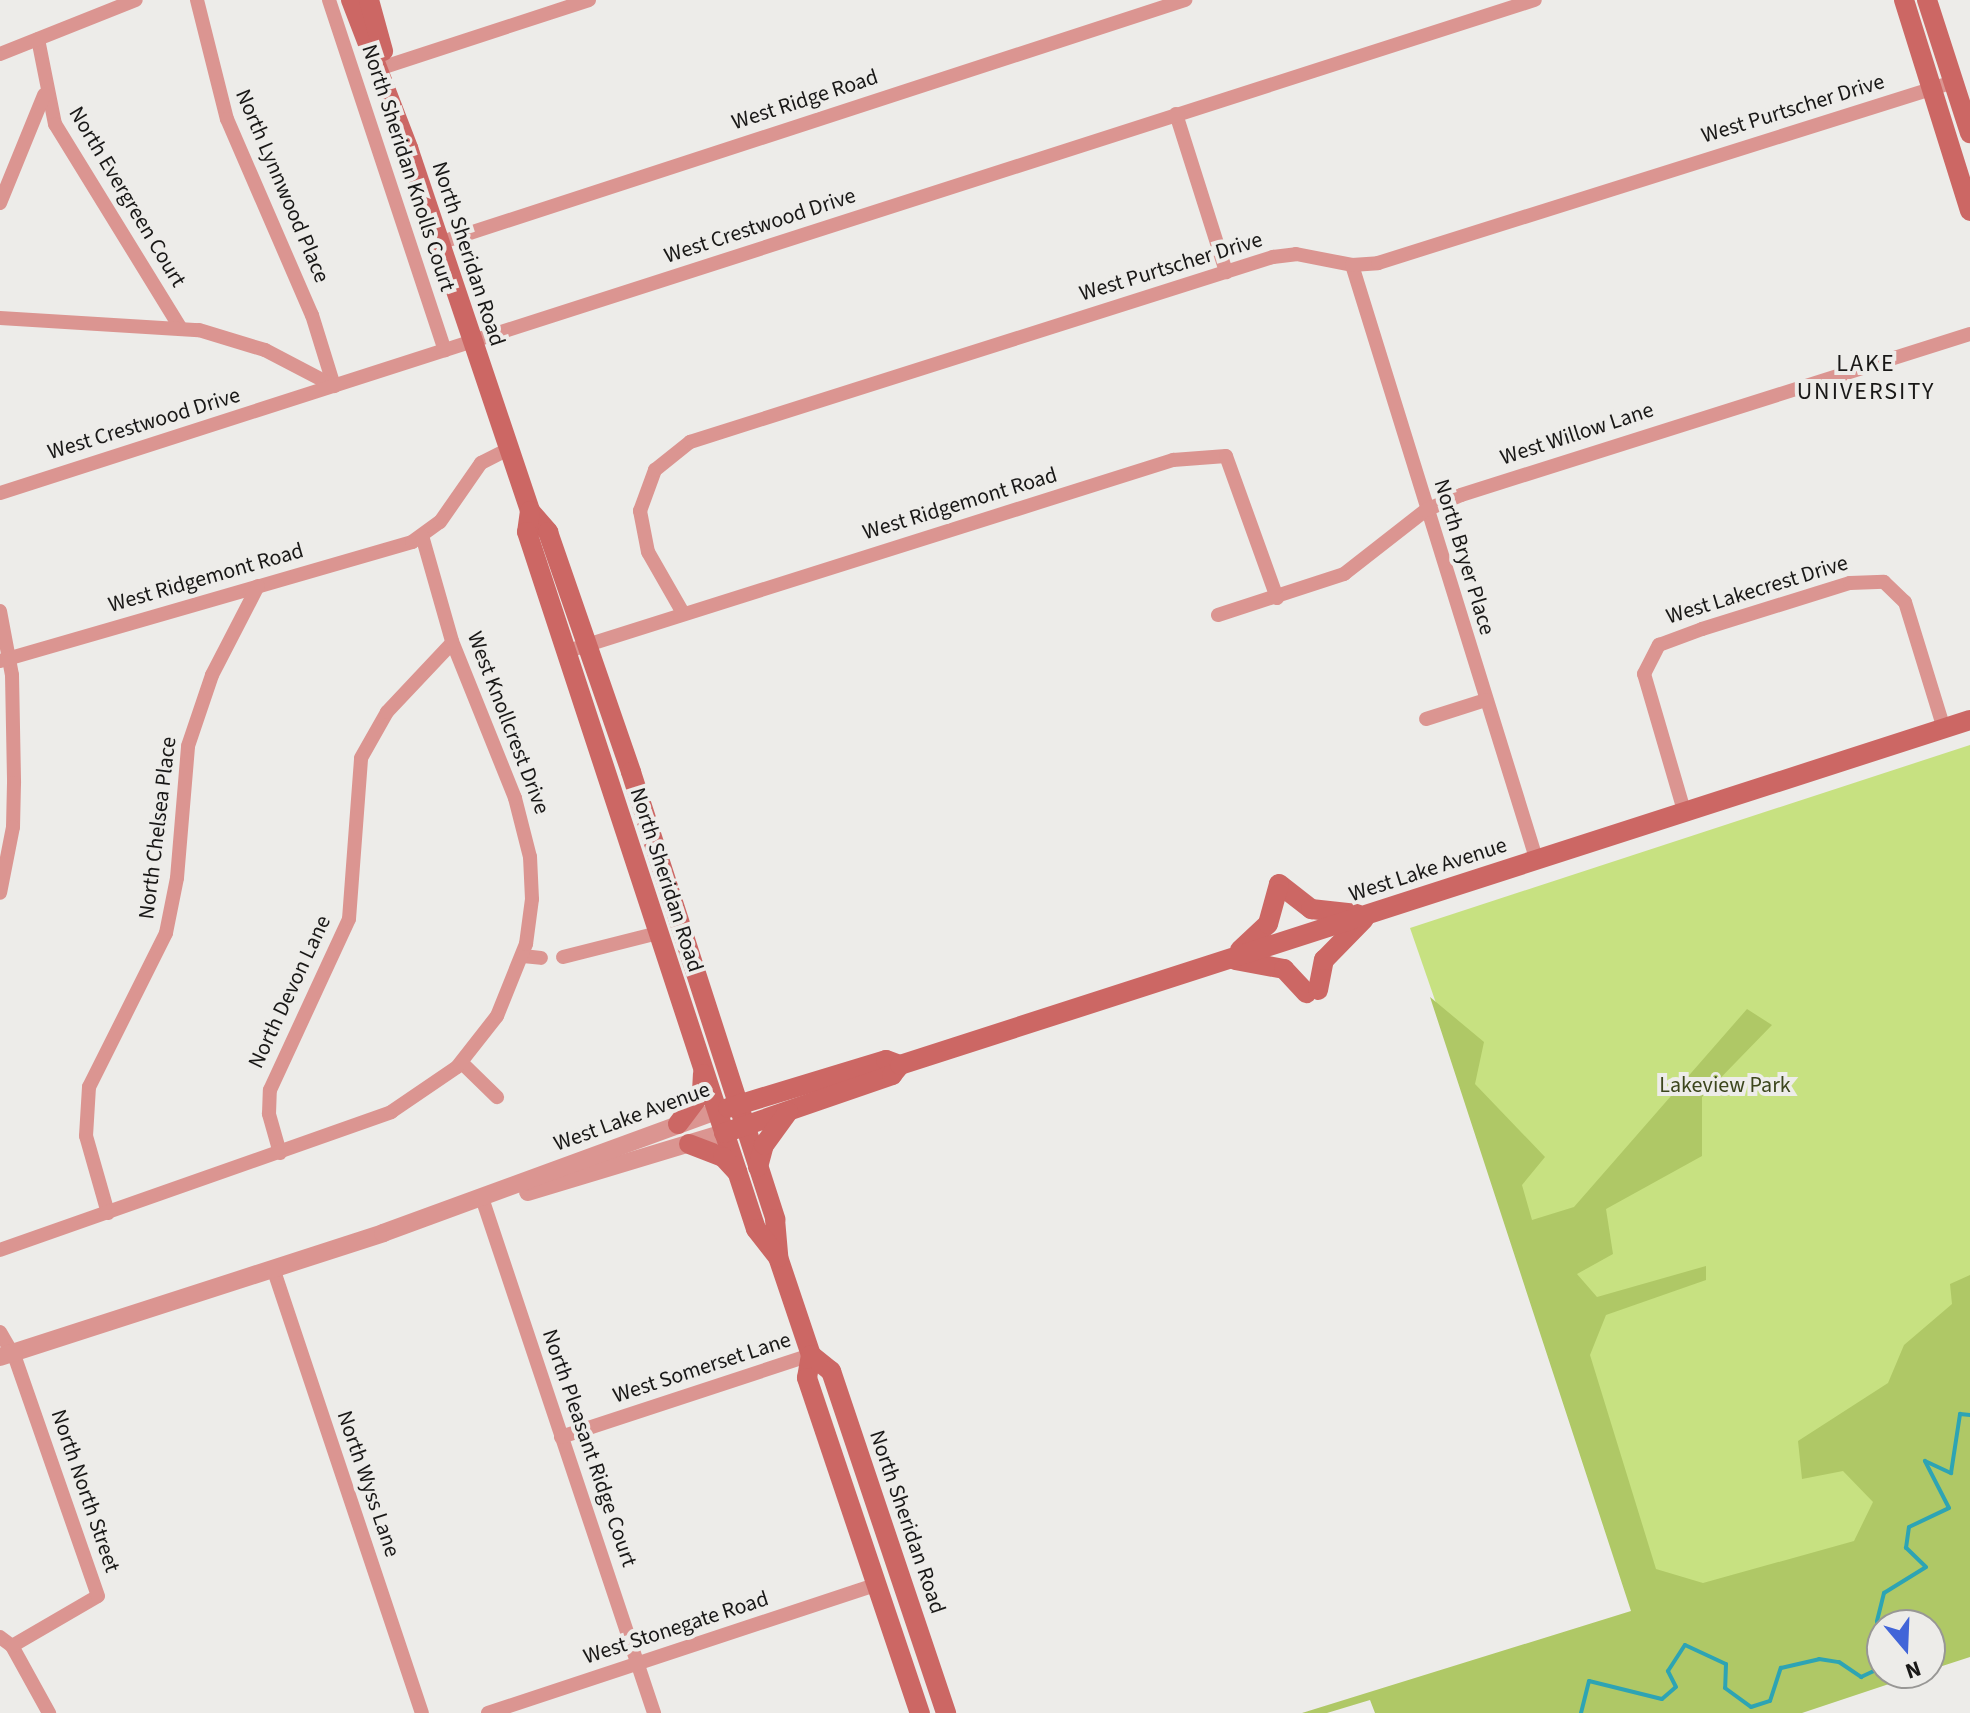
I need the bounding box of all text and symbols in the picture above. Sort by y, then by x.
street label: North Sheridan Knolls Court [356,41,460,295]
street label: West Ridge Road [729,64,881,136]
street label: West Purtscher Drive [1698,69,1888,149]
street label: North Lynnwood Place [229,85,335,287]
street label: North Evergreen Court [63,102,191,292]
street label: North Sheridan Road [426,159,510,349]
street label: West Crestwood Drive [661,183,859,269]
street label: West Purtscher Drive [1076,227,1266,307]
district label: LAKE UNIVERSITY [1797,350,1935,406]
street label: West Crestwood Drive [45,382,243,466]
street label: West Willow Lane [1497,397,1657,471]
street label: West Ridgemont Road [860,462,1060,546]
street label: North Bryer Place [1428,476,1500,638]
street label: West Ridgemont Road [105,537,307,619]
street label: West Lakecrest Drive [1663,550,1851,630]
street label: West Knollcrest Drive [461,628,555,818]
street label: North Chelsea Place [134,735,182,921]
street label: North Sheridan Road [624,785,708,975]
street label: West Lake Avenue [1346,832,1510,908]
street label: North Devon Lane [243,911,337,1073]
park label: Lakeview Park [1659,1073,1791,1099]
street label: West Lake Avenue [550,1077,714,1157]
street label: North Pleasant Ridge Court [536,1326,642,1570]
street label: West Somerset Lane [610,1327,794,1409]
street label: North North Street [45,1406,125,1576]
street label: North Wyss Lane [331,1408,405,1560]
street label: North Sheridan Road [863,1427,951,1617]
street label: West Stonegate Road [580,1586,772,1670]
north arrow [1866,1609,1946,1689]
text: N [1901,1652,1925,1687]

